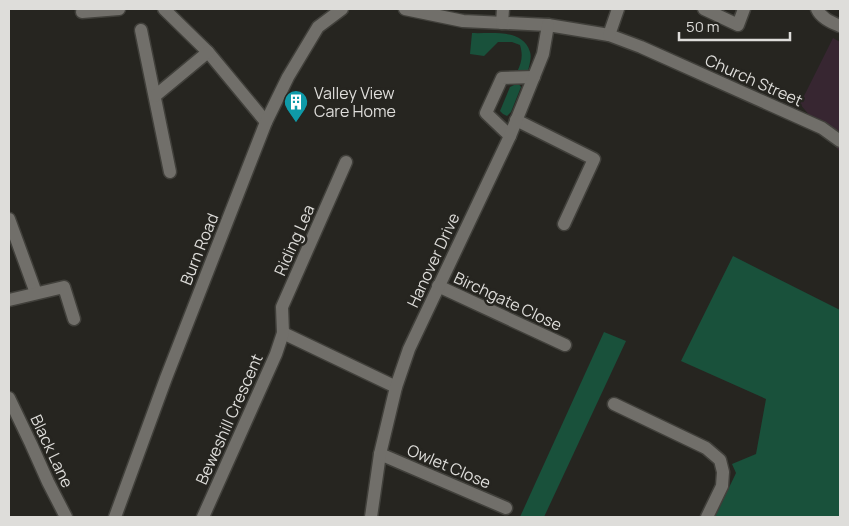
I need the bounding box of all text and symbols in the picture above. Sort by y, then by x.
scale bar [679,10,790,42]
text: 50 m [686,16,720,37]
street label: Church Street [702,49,806,111]
place label: Valley View Care Home [314,82,396,122]
building icon: Valley View Care Home [283,89,309,123]
street label: Riding Lea [269,201,319,279]
street label: Hanover Drive [401,209,465,311]
street label: Burn Road [175,210,223,288]
street label: Birchgate Close [450,266,566,336]
street label: Beweshill Crescent [190,350,268,488]
street label: Black Lane [25,411,79,491]
street label: Owlet Close [404,439,494,493]

